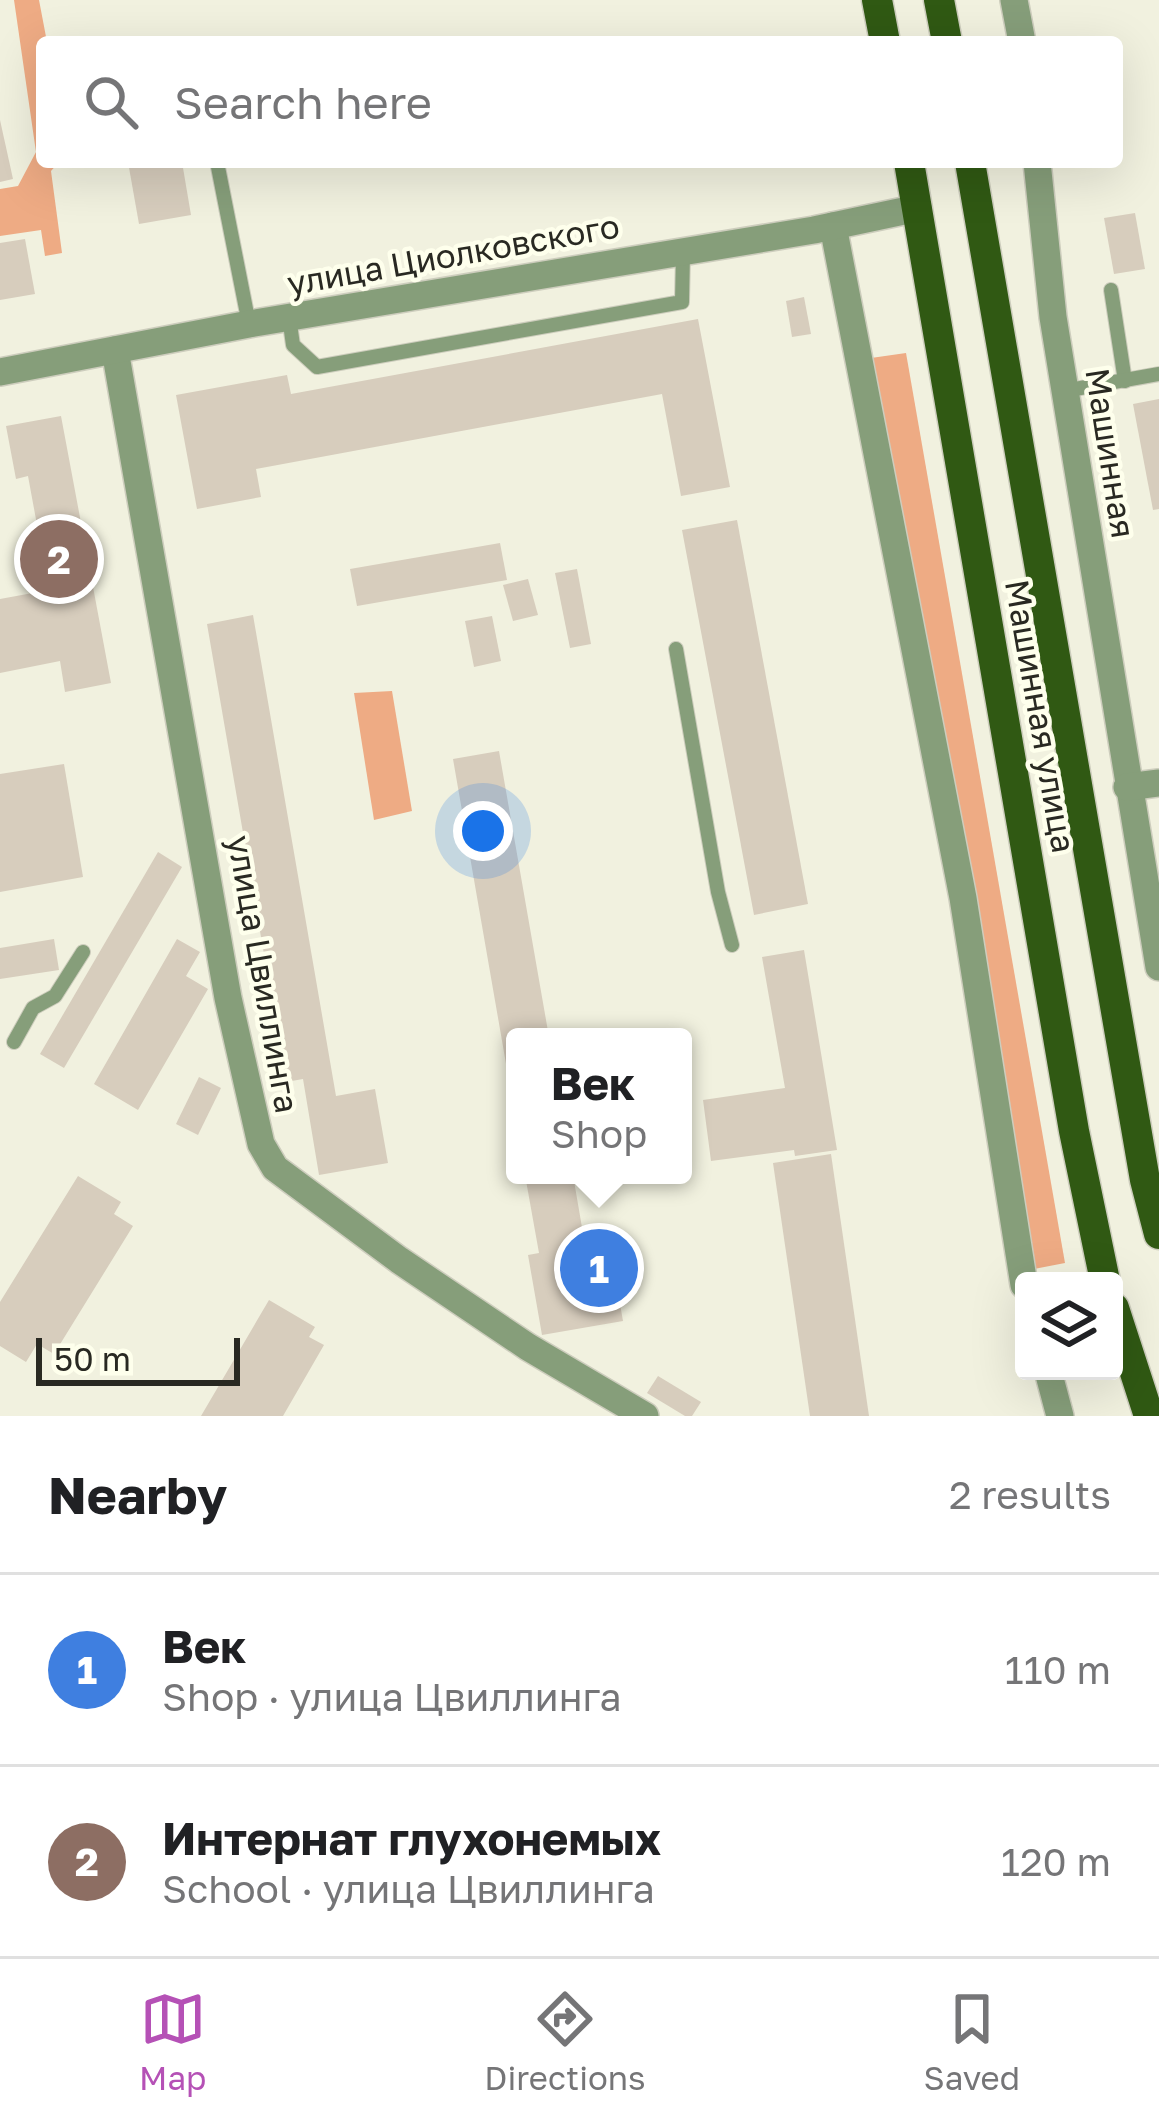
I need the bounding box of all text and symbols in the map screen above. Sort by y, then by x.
search box [36,36,1123,168]
icon: search [78,69,144,135]
text: Search here [174,75,432,129]
street label: улица Циолковского [284,206,622,302]
street label: Машинная [1078,365,1144,541]
pin: 2 [20,514,98,604]
street label: Машинная улица [998,576,1084,856]
your location [453,801,513,861]
street label: улица Цвиллинга [220,832,308,1116]
popup [506,1028,692,1184]
text: Век [551,1056,635,1110]
text: Shop [551,1110,647,1157]
pin: 1 [560,1223,638,1313]
map controls [1015,1272,1123,1380]
button: layers [1015,1272,1123,1380]
scale bar [36,1332,240,1385]
text: 50 m [54,1339,131,1378]
text: Nearby [48,1464,227,1525]
text: 2 results [949,1471,1111,1518]
text: Век [162,1619,246,1673]
text: 1 [77,1646,97,1693]
text: 110 m [1005,1646,1111,1693]
text: Shop · улица Цвиллинга [162,1673,622,1720]
text: Интернат глухонемых [162,1811,661,1865]
text: 2 [75,1838,99,1885]
text: 120 m [1001,1838,1111,1885]
text: School · улица Цвиллинга [162,1865,655,1912]
tab: Map [139,1986,206,2097]
tab: Directions [484,1986,646,2097]
tab: Saved [924,1986,1020,2097]

